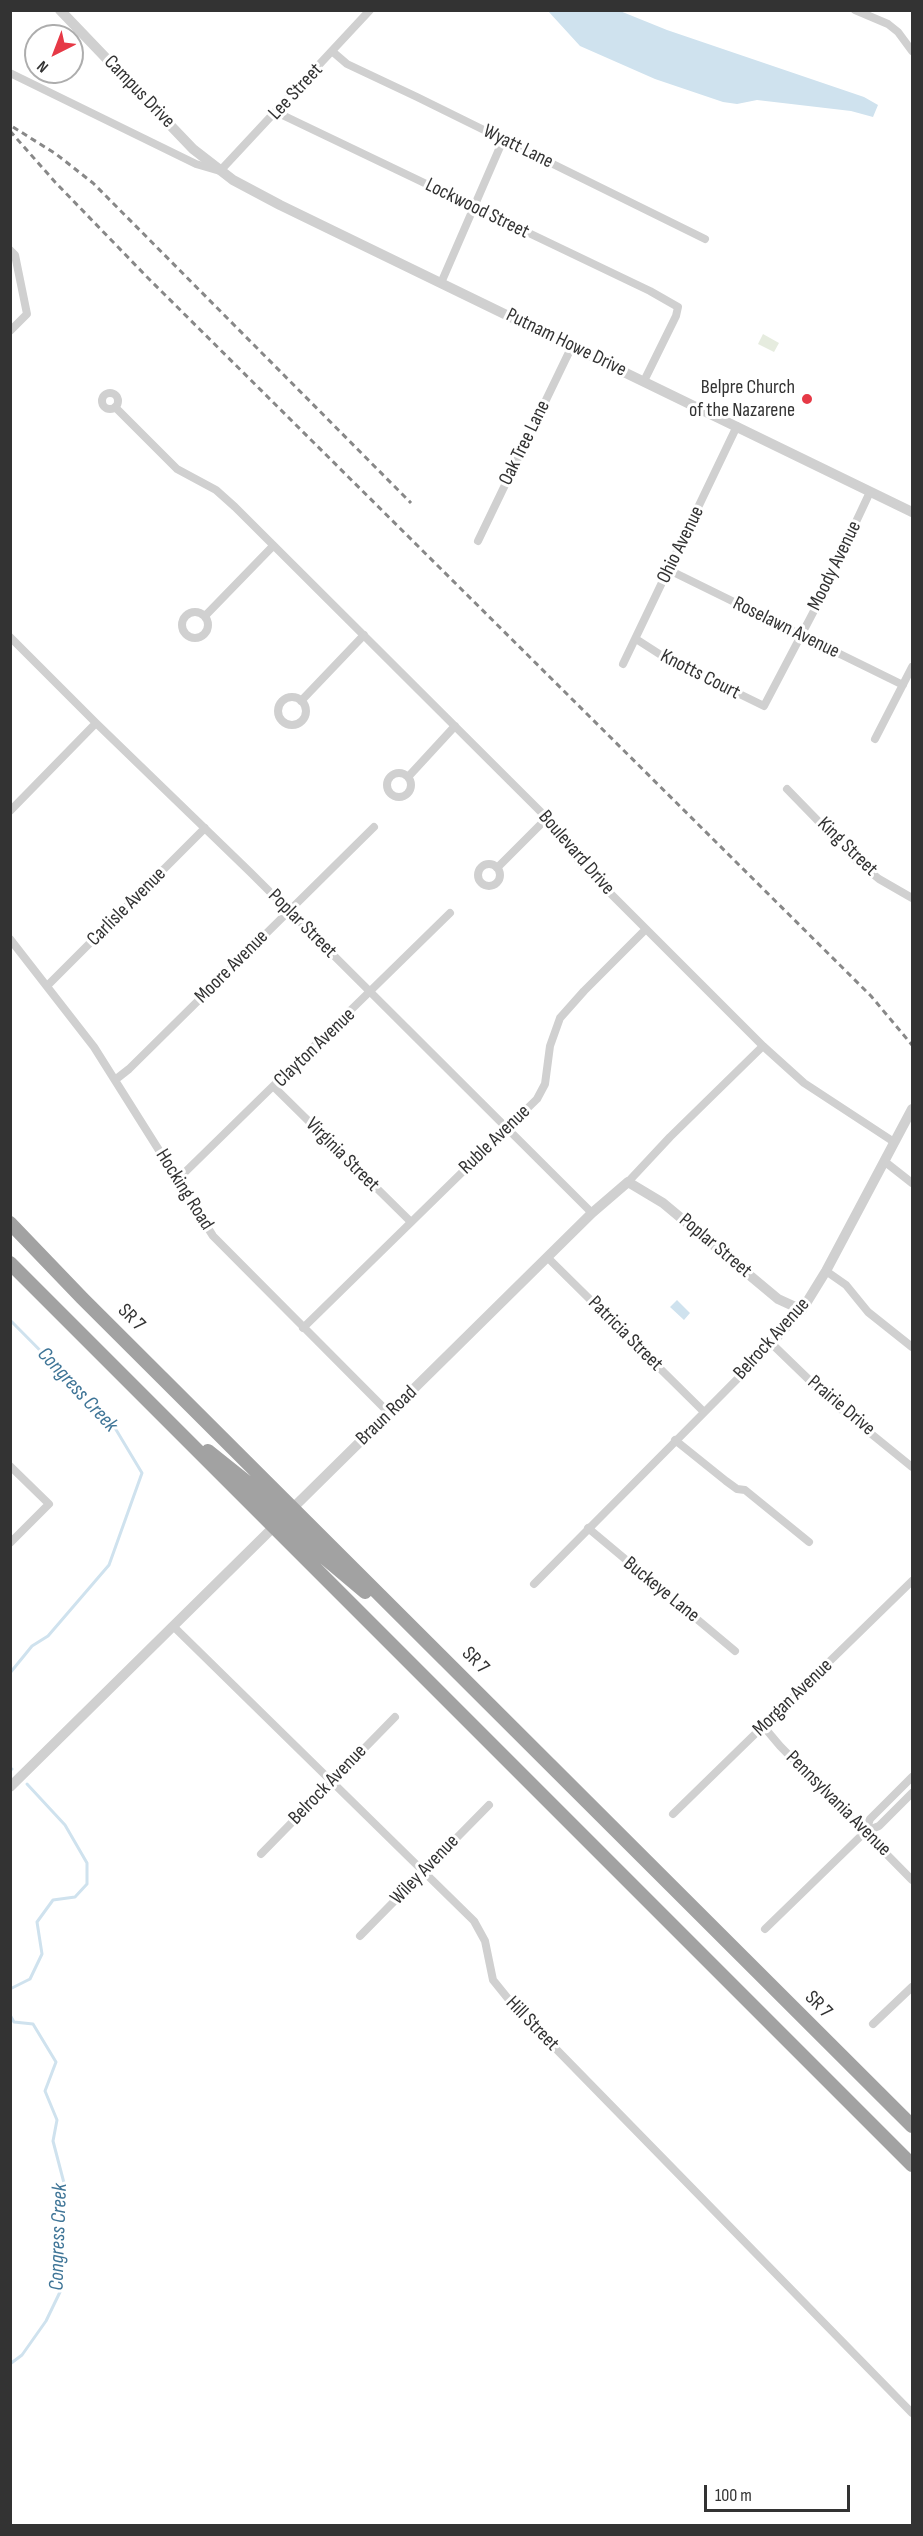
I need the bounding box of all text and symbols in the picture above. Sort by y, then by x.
north arrow [24,24,84,84]
street label: Campus Drive [98,51,180,133]
text: N [33,56,52,76]
street label: Lee Street [264,59,328,125]
street label: Wyatt Lane [479,120,557,174]
street label: Lockwood Street [421,174,533,244]
street label: Putnam Howe Drive [502,304,630,382]
place label: Belpre Church of the Nazarene [689,376,795,423]
marker: Belpre Church of the Nazarene [800,392,814,406]
street label: Oak Tree Lane [494,397,556,489]
street label: Ohio Avenue [652,503,710,587]
street label: Moody Avenue [803,517,867,615]
street label: Roselawn Avenue [729,592,843,664]
street label: Knotts Court [656,645,744,705]
street label: Boulevard Drive [533,806,619,900]
street label: King Street [812,812,882,882]
street label: Carlisle Avenue [83,863,171,951]
street label: Poplar Street [263,885,341,963]
street label: Moore Avenue [190,925,274,1009]
street label: Clayton Avenue [269,1003,361,1093]
street label: Ruble Avenue [454,1100,536,1180]
street label: Virginia Street [300,1113,384,1197]
street label: Hocking Road [150,1145,218,1235]
street label: Poplar Street [674,1209,756,1283]
street label: Patricia Street [582,1291,668,1377]
street label: Belrock Avenue [729,1293,815,1385]
street label: SR 7 [112,1299,150,1337]
water label: Congress Creek [31,1342,123,1438]
street label: Prairie Drive [802,1371,880,1441]
street label: Braun Road [352,1381,422,1451]
street label: Buckeye Lane [618,1552,704,1628]
street label: SR 7 [456,1642,494,1680]
street label: Morgan Avenue [748,1654,838,1742]
street label: Belrock Avenue [284,1740,372,1830]
street label: Pennsylvania Avenue [780,1746,896,1862]
street label: Wiley Avenue [386,1830,464,1910]
street label: SR 7 [799,1986,837,2024]
street label: Hill Street [500,1992,564,2056]
water label: Congress Creek [45,2183,73,2291]
scale bar [707,2473,852,2511]
text: 100 m [715,2485,752,2506]

